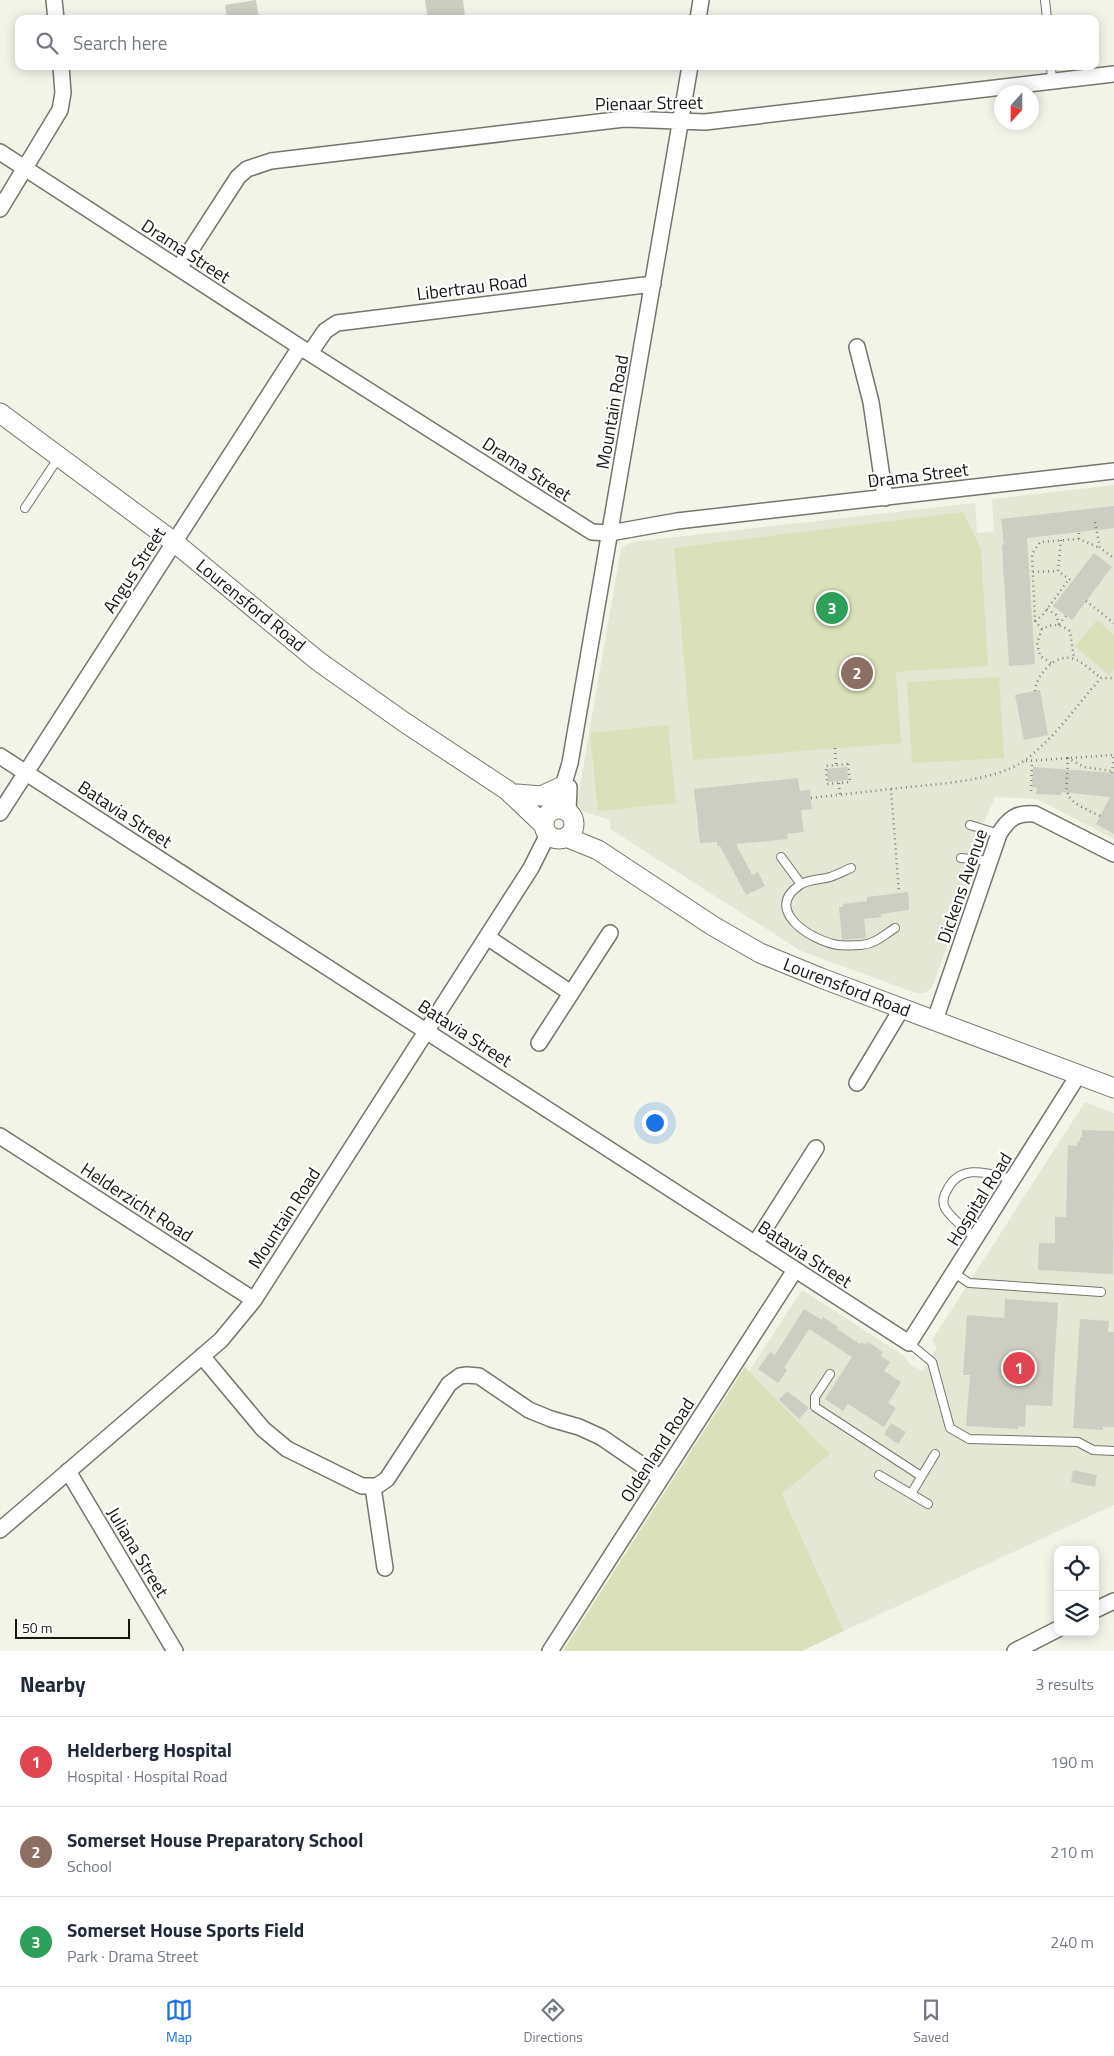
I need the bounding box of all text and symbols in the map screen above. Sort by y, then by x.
search box [15,15,1099,70]
text: Search here [73,28,167,57]
icon: search [33,29,61,57]
north arrow [994,85,1039,130]
street label: Pienaar Street [595,89,704,117]
street label: Drama Street [136,212,236,290]
street label: Libertrau Road [415,267,529,307]
street label: Mountain Road [589,353,635,471]
street label: Drama Street [477,430,577,508]
street label: Drama Street [866,455,971,495]
street label: Angus Street [96,521,172,618]
street label: Lourensford Road [190,552,312,658]
pin: 3 [816,589,848,627]
pin: 2 [841,654,873,692]
street label: Batavia Street [73,773,178,855]
street label: Dickens Avenue [930,825,994,947]
street label: Lourensford Road [779,950,915,1024]
street label: Batavia Street [413,992,518,1074]
your location [642,1110,668,1136]
street label: Hospital Road [940,1147,1018,1251]
street label: Helderzicht Road [76,1156,198,1248]
street label: Mountain Road [241,1162,327,1274]
street label: Batavia Street [753,1213,858,1295]
pin: 1 [1003,1349,1035,1387]
street label: Oldenland Road [613,1392,701,1508]
street label: Juliana Street [100,1502,176,1603]
map controls [1054,1546,1099,1636]
button: locate [1054,1546,1099,1591]
button: layers [1054,1591,1099,1636]
scale bar [15,1616,130,1639]
text: 50 m [22,1617,52,1638]
text: Nearby [20,1668,85,1700]
text: 3 results [1035,1672,1094,1696]
text: Helderberg Hospital [67,1735,232,1764]
text: 1 [32,1750,40,1774]
text: 190 m [1050,1750,1094,1774]
text: Hospital · Hospital Road [67,1764,227,1788]
text: Somerset House Preparatory School [67,1825,363,1854]
text: 2 [32,1840,40,1864]
text: 210 m [1050,1840,1094,1864]
text: School [67,1854,112,1878]
text: Somerset House Sports Field [67,1915,304,1944]
text: 3 [32,1930,40,1954]
text: 240 m [1050,1930,1094,1954]
text: Park · Drama Street [67,1944,198,1968]
tab: Map [165,1996,193,2047]
tab: Directions [523,1996,583,2047]
tab: Saved [913,1996,949,2047]

